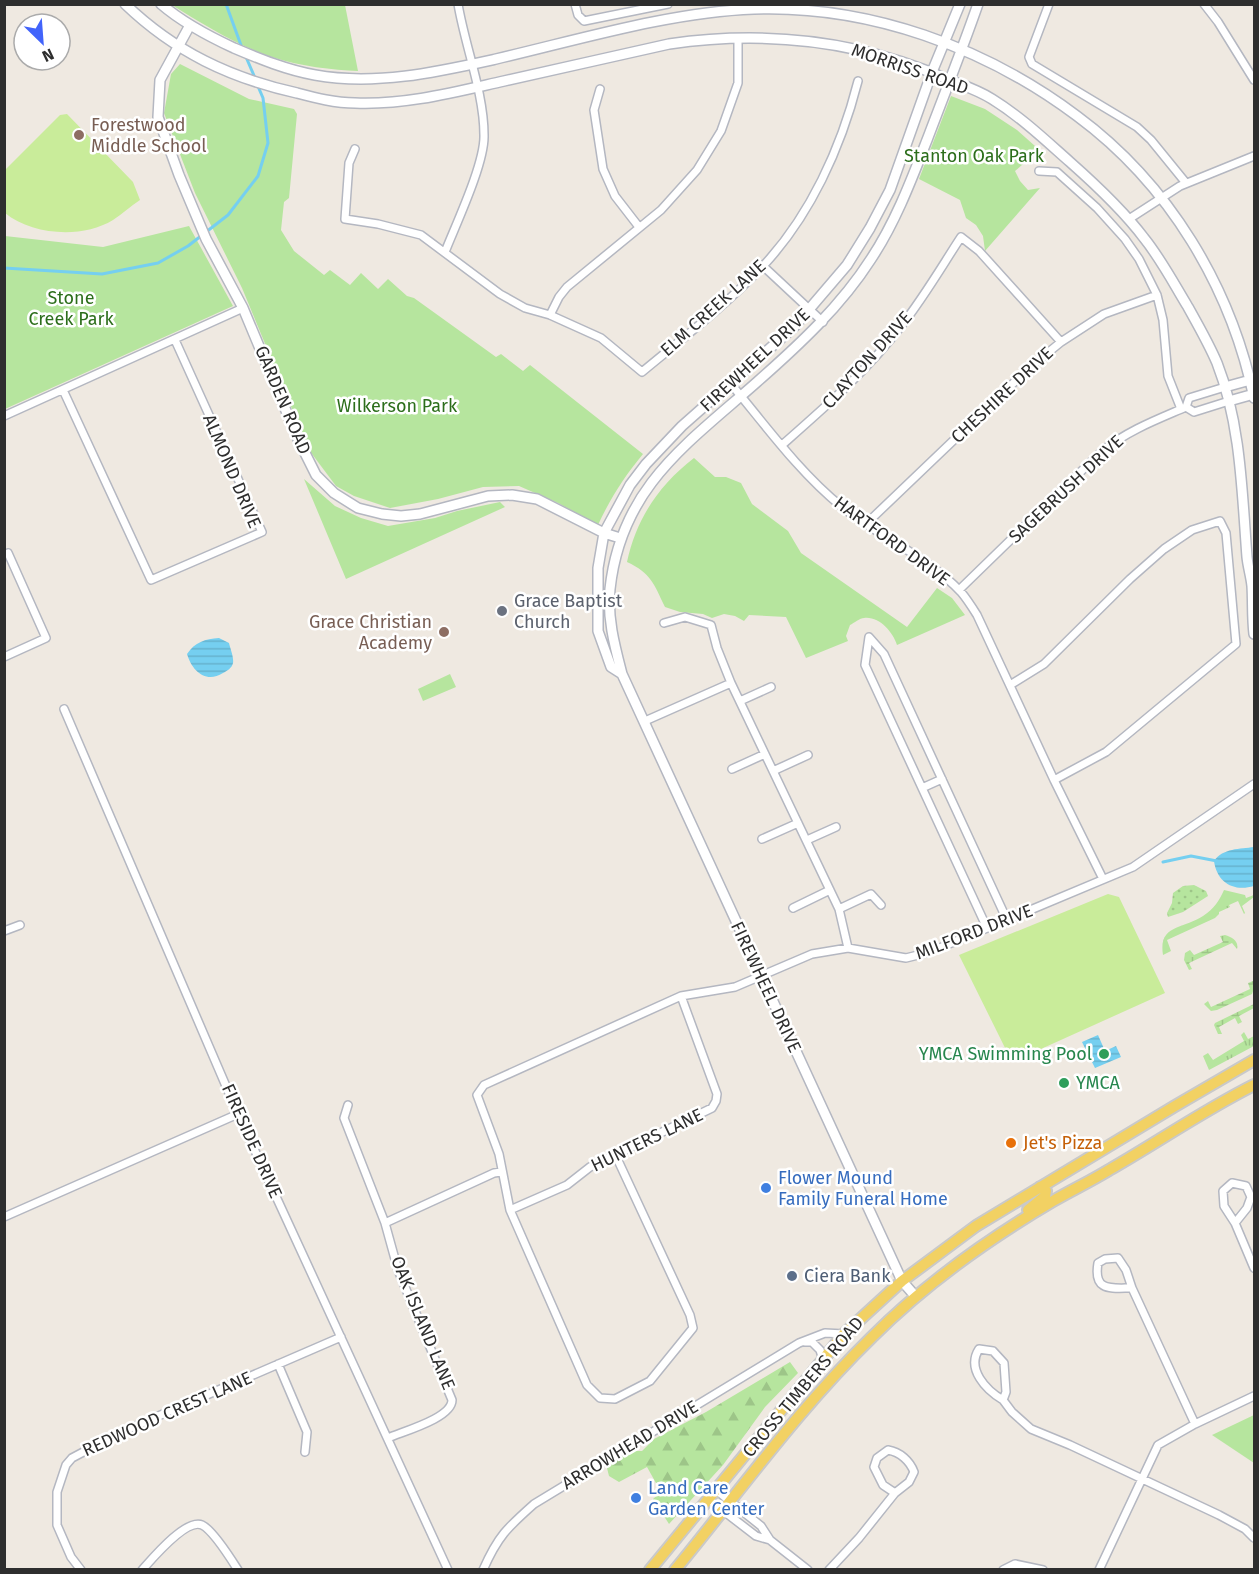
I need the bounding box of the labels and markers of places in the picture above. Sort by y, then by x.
place label: Forestwood Middle School [91,114,207,157]
marker: Forestwood Middle School [72,128,86,142]
place label: Grace Baptist Church [514,590,623,633]
marker: Grace Baptist Church [495,604,509,618]
place label: Grace Christian Academy [309,611,432,654]
marker: Grace Christian Academy [437,625,451,639]
place label: YMCA Swimming Pool [919,1043,1092,1065]
marker: YMCA Swimming Pool [1097,1047,1111,1061]
place label: YMCA [1076,1072,1121,1094]
marker: YMCA [1057,1076,1071,1090]
place label: Jet's Pizza [1023,1132,1102,1154]
marker: Jet's Pizza [1004,1136,1018,1150]
place label: Flower Mound Family Funeral Home [778,1167,948,1210]
marker: Flower Mound Family Funeral Home [759,1181,773,1195]
place label: Ciera Bank [804,1265,891,1287]
marker: Ciera Bank [785,1269,799,1283]
place label: Land Care Garden Center [648,1477,765,1520]
marker: Land Care Garden Center [629,1491,643,1505]

